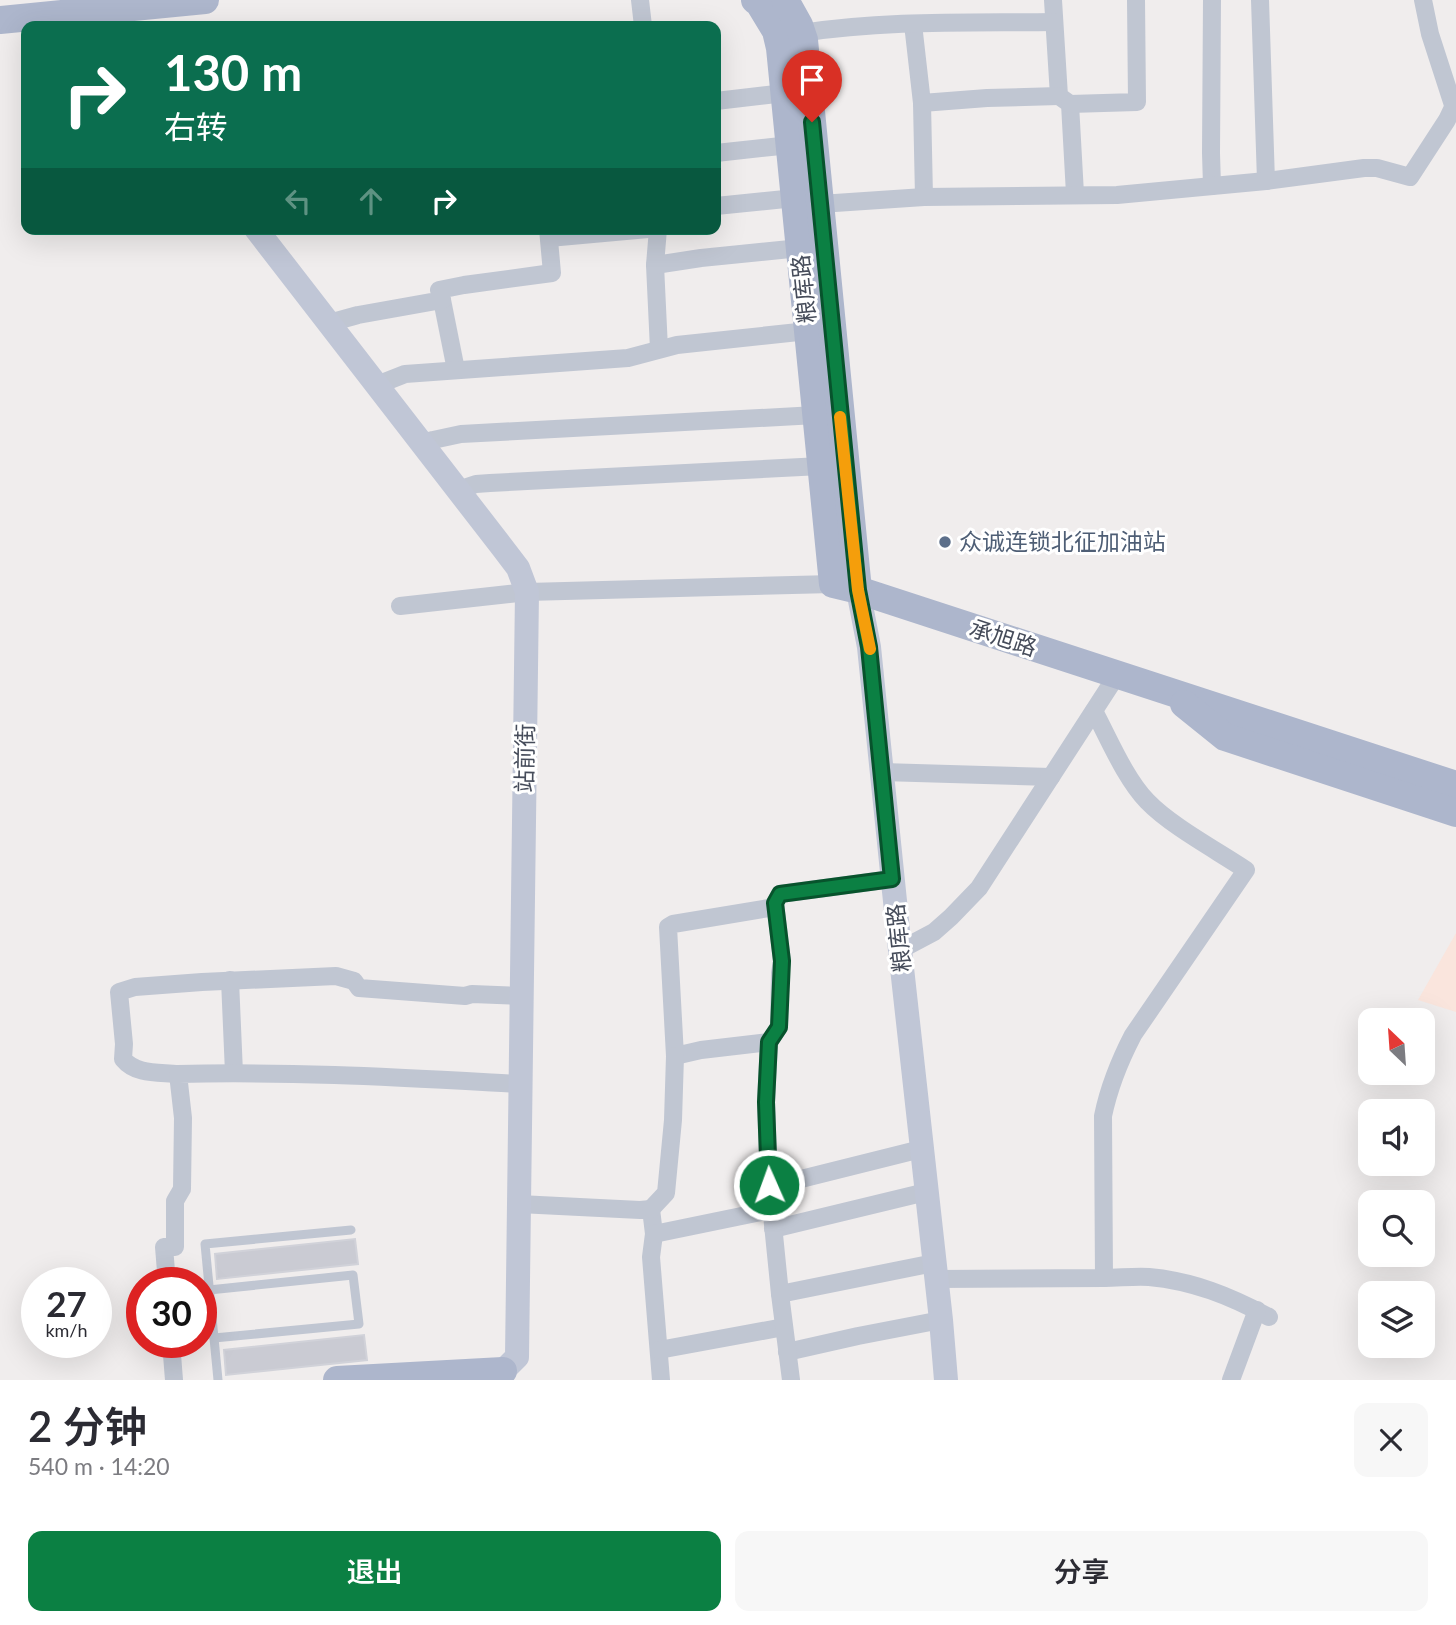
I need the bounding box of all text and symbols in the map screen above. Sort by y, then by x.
text: 130 m [164,43,302,101]
icon: right [49,49,140,140]
pin [782,50,842,122]
icon: arrive [793,61,831,99]
text: 右转 [164,107,228,146]
icon: left [279,182,317,220]
icon: ahead [352,182,390,220]
icon: right [425,182,463,220]
street label: 粮库路 [785,253,821,325]
place label: 众诚连锁北征加油站 [959,527,1166,555]
marker: 众诚连锁北征加油站 [937,534,953,550]
street label: 承旭路 [966,613,1040,661]
street label: 站前街 [509,723,539,793]
street label: 粮库路 [880,902,916,974]
north arrow [1358,1008,1435,1085]
map controls [1358,1008,1435,1358]
button: sound [1358,1099,1435,1176]
position arrow [732,1148,806,1222]
button: search [1358,1190,1435,1267]
speed limit sign: 30 [126,1267,217,1358]
button: layers [1358,1281,1435,1358]
text: 27 [46,1282,87,1324]
text: km/h [45,1319,88,1341]
text: 2 分钟 [28,1401,147,1451]
button: close [1354,1403,1428,1477]
text: 540 m · 14:20 [28,1452,170,1480]
button: 退出 [28,1531,721,1611]
button: 分享 [735,1531,1428,1611]

